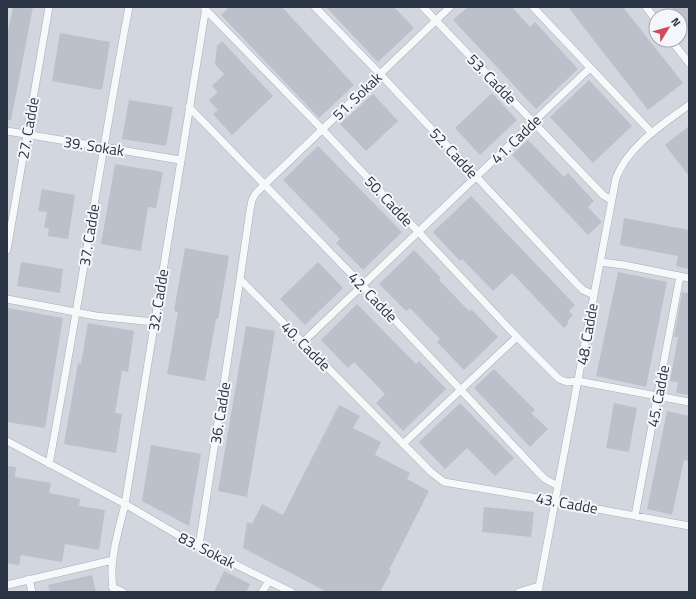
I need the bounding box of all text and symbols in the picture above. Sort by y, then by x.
north arrow [648,8,688,48]
text: N [667,14,685,30]
street label: 53. Cadde [462,49,522,109]
street label: 51. Sokak [327,66,387,126]
street label: 27. Cadde [11,95,45,161]
street label: 41. Cadde [486,109,546,169]
street label: 52. Cadde [424,122,484,184]
street label: 39. Sokak [62,130,126,162]
street label: 50. Cadde [359,170,419,232]
street label: 37. Cadde [73,202,105,268]
street label: 32. Cadde [142,267,174,333]
street label: 42. Cadde [343,267,403,327]
street label: 48. Cadde [570,301,604,367]
street label: 40. Cadde [276,316,336,376]
street label: 45. Cadde [641,363,675,429]
street label: 36. Cadde [204,380,236,446]
street label: 43. Cadde [534,486,600,520]
street label: 83. Sokak [174,526,240,574]

